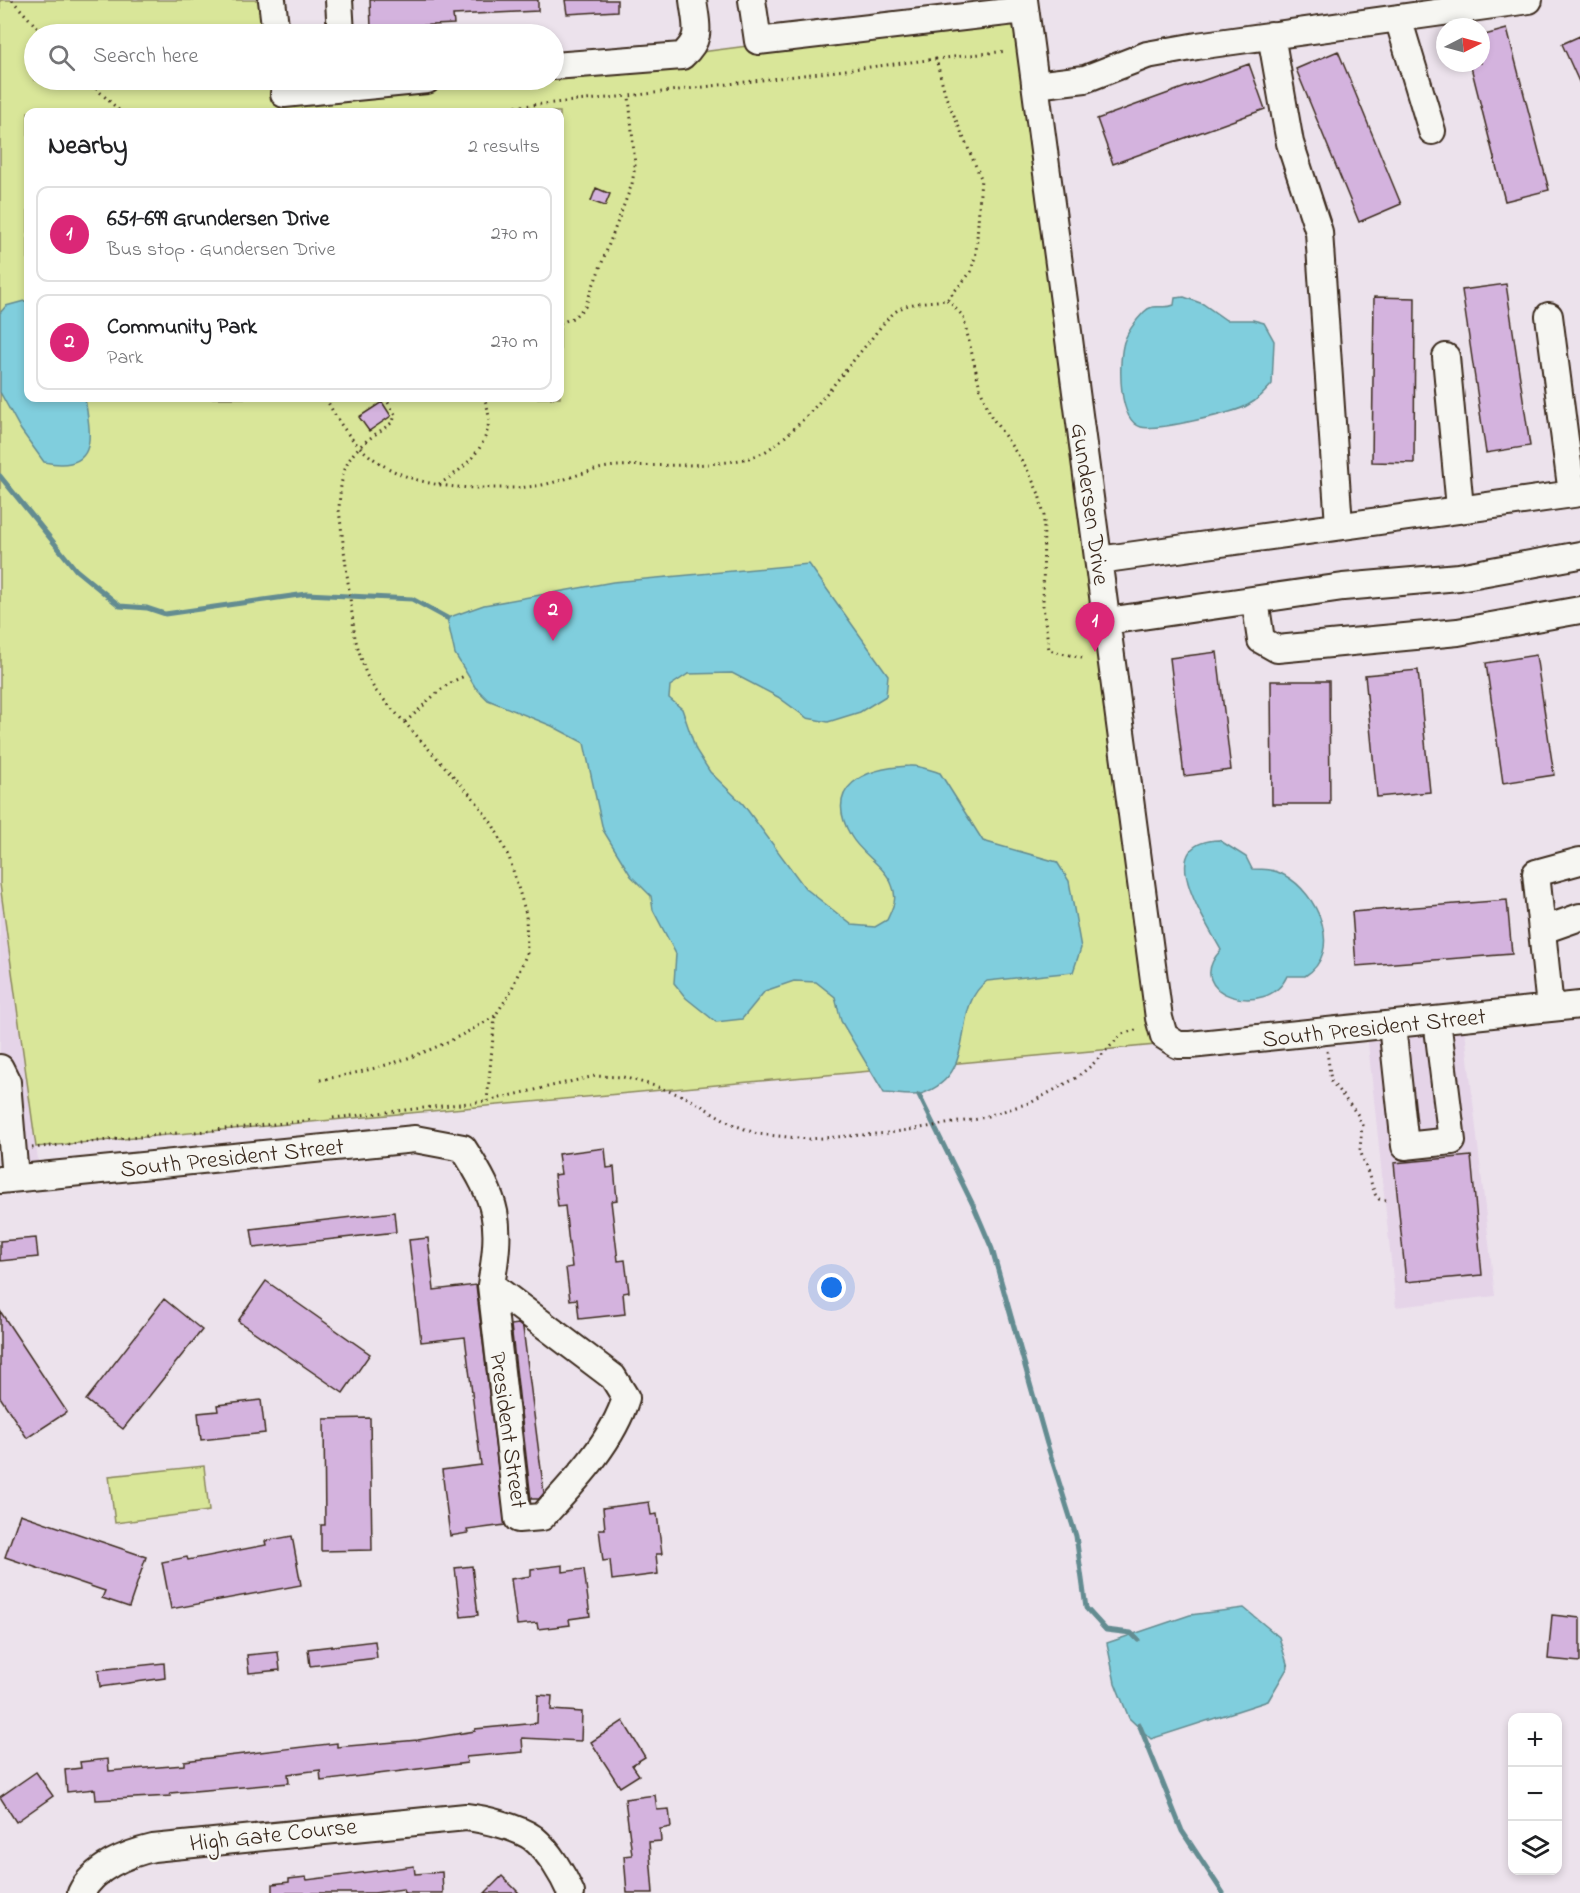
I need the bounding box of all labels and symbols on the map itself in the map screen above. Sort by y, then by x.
north arrow [1436,18,1490,72]
street label: Gundersen Drive [1060,421,1117,588]
pin: 2 [534,592,572,641]
pin: 1 [1076,602,1114,652]
street label: South President Street [1261,1000,1488,1059]
street label: South President Street [119,1130,346,1189]
your location [817,1273,846,1302]
street label: President Street [478,1350,535,1511]
street label: High Gate Course [188,1810,359,1863]

